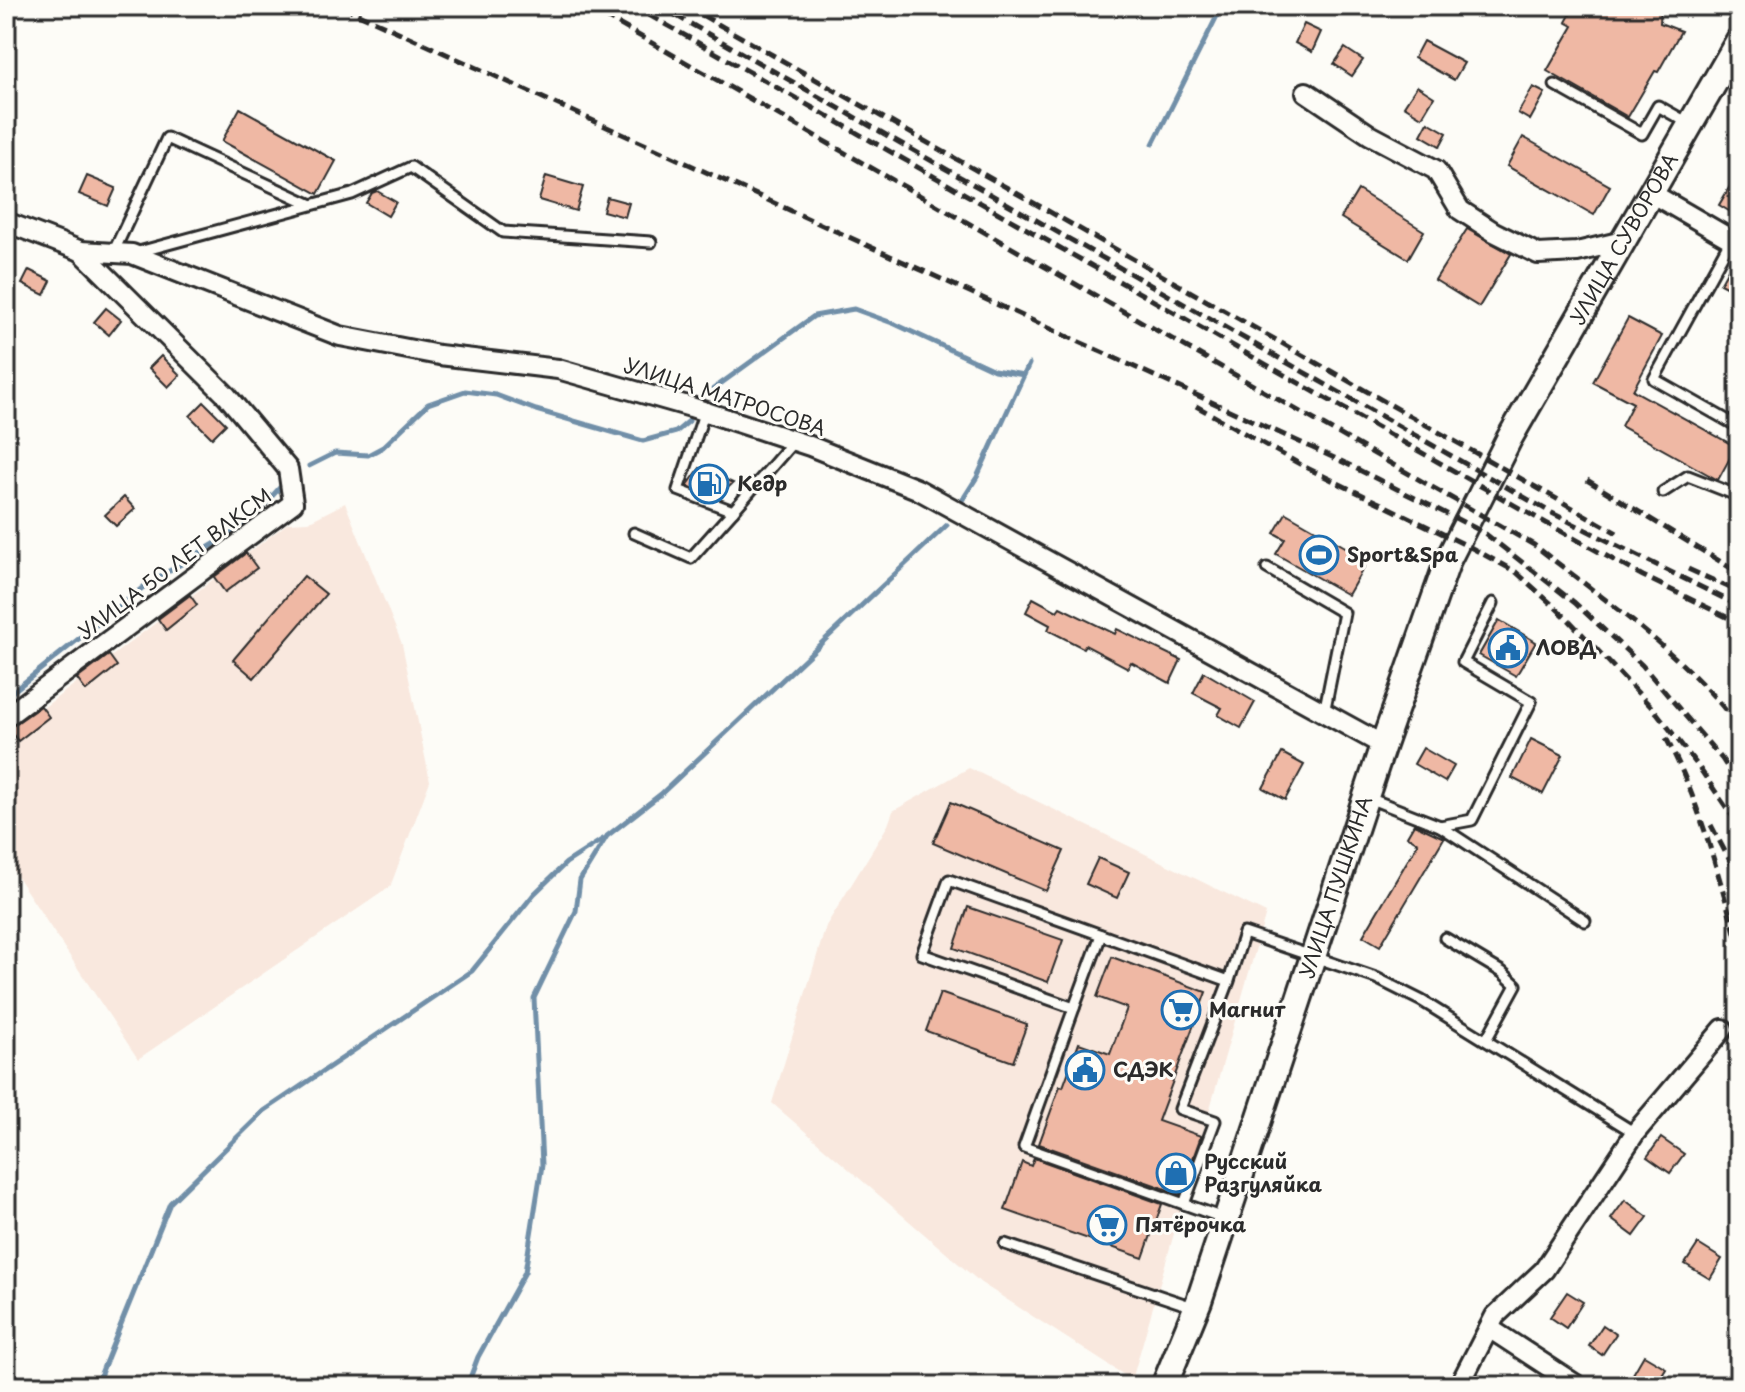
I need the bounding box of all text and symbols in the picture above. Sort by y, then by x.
street label: УЛИЦА СУВОРОВА [1562,147,1685,330]
street label: УЛИЦА МАТРОСОВА [621,349,830,443]
fuel station icon: Кедр [688,463,730,505]
place label: Кедр [737,468,787,498]
street label: УЛИЦА 50 ЛЕТ ВЛКСМ [71,480,278,646]
sports icon: Sport&Spa [1298,534,1340,576]
place label: Sport&Spa [1347,539,1459,569]
public building icon: ЛОВД [1487,627,1529,669]
place label: ЛОВД [1536,632,1597,662]
street label: УЛИЦА ПУШКИНА [1291,792,1379,982]
supermarket icon: Магнит [1160,989,1202,1031]
place label: Магнит [1209,994,1286,1024]
public building icon: СДЭК [1064,1049,1106,1091]
place label: СДЭК [1113,1054,1174,1084]
place label: Русский Разгуляйка [1204,1146,1322,1199]
shop icon: Русский Разгуляйка [1155,1152,1197,1194]
supermarket icon: Пятёрочка [1086,1204,1128,1246]
place label: Пятёрочка [1135,1209,1246,1239]

